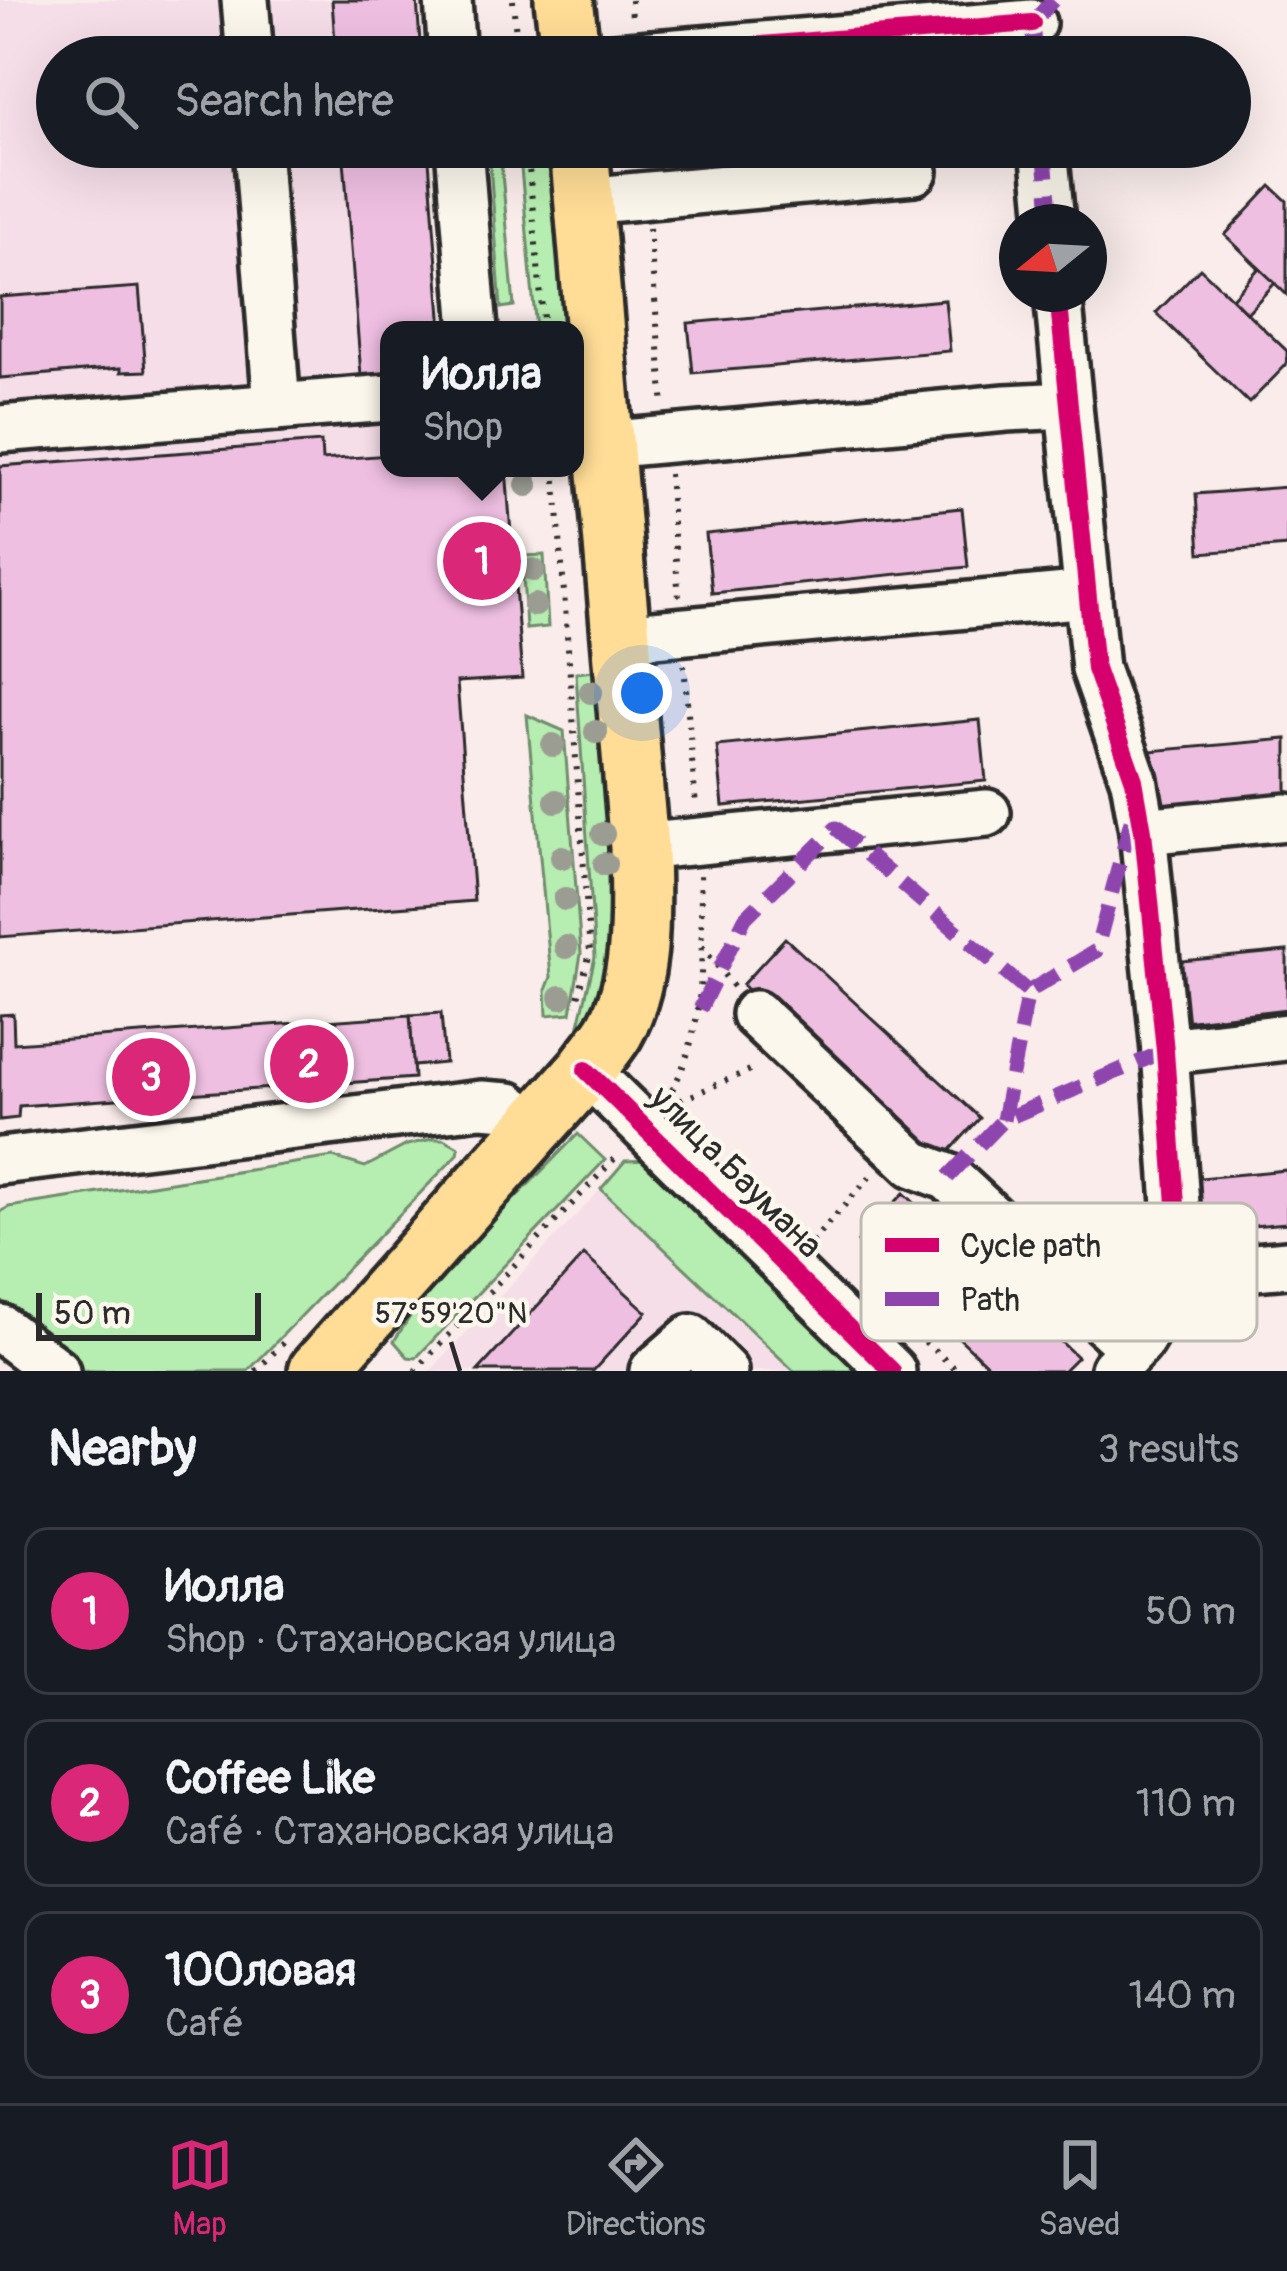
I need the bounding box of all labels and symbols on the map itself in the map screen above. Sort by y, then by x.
north arrow [999,204,1107,312]
pin: 1 [443,516,521,606]
your location [612,663,672,723]
pin: 2 [270,1019,348,1109]
pin: 3 [112,1032,190,1122]
street label: улица Баумана [639,1075,832,1268]
legend [861,1203,1257,1341]
text: Cycle path [960,1226,1101,1267]
text: Path [960,1280,1020,1321]
scale bar [36,1287,261,1340]
text: 57°59'20"N [375,1295,527,1332]

